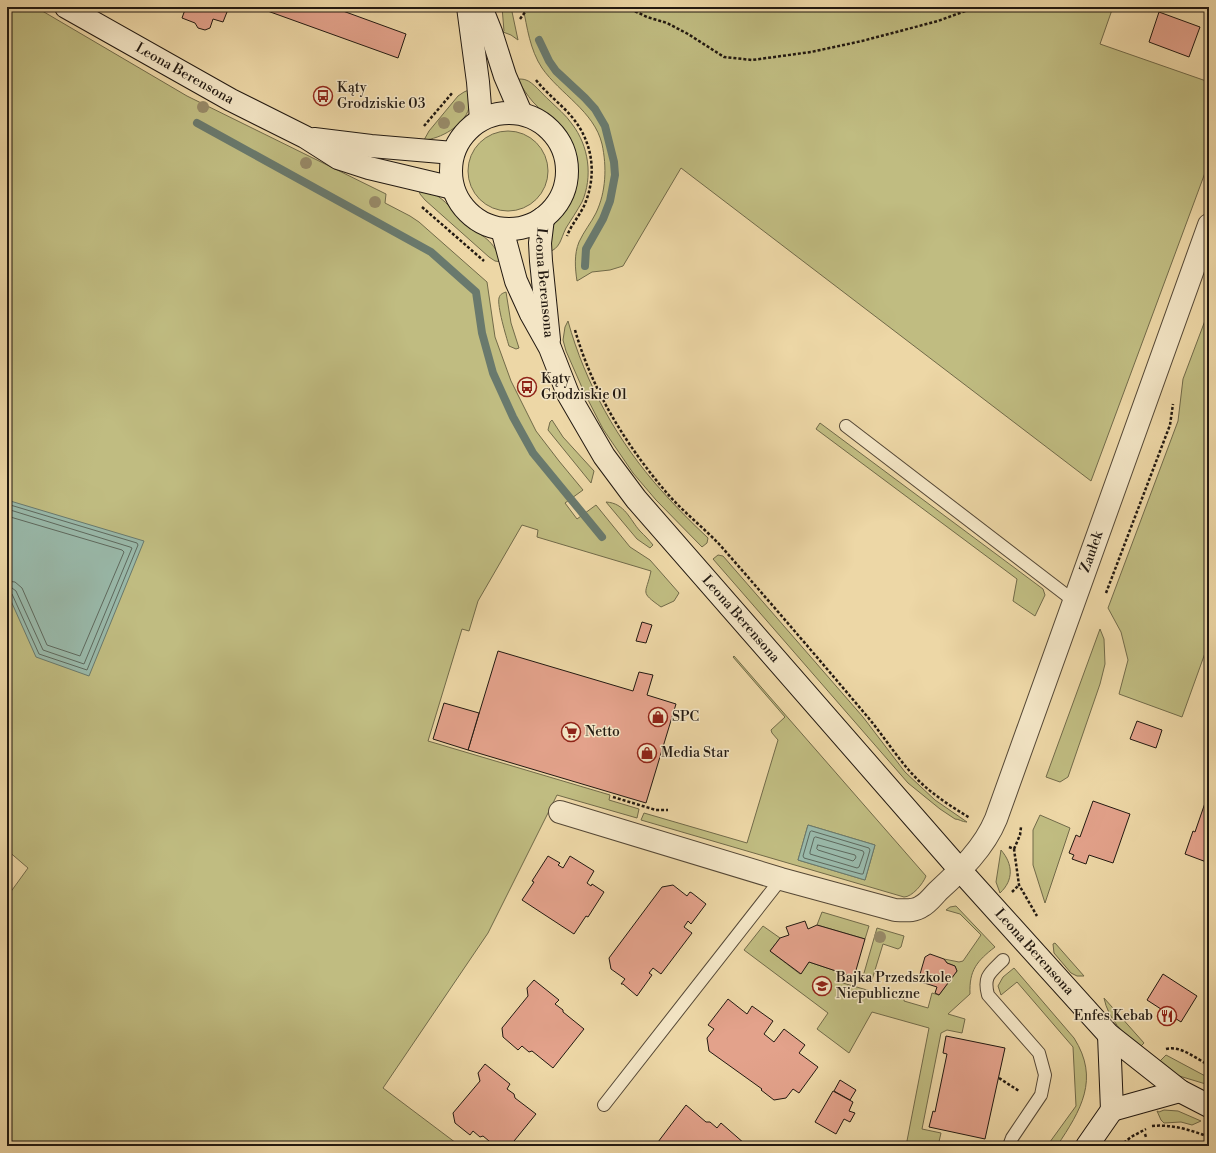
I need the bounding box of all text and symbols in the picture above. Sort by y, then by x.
street label: Leona Berensona [132,39,238,109]
place label: Kąty Grodziskie 03 [337,79,426,113]
bus stop icon: Kąty Grodziskie 03 [312,85,334,107]
street label: Leona Berensona [531,227,558,339]
place label: Kąty Grodziskie 01 [541,370,627,404]
bus stop icon: Kąty Grodziskie 01 [516,376,538,398]
street label: Zaułek [1076,528,1108,575]
street label: Leona Berensona [698,571,784,667]
shop icon: SPC [647,706,669,728]
place label: SPC [672,708,699,726]
supermarket icon: Netto [560,721,582,743]
place label: Netto [585,723,620,741]
shop icon: Media Star [636,742,658,764]
place label: Media Star [661,744,729,762]
street label: Leona Berensona [991,905,1078,1000]
place label: Bajka Przedszkole Niepubliczne [835,969,952,1003]
school or university icon: Bajka Przedszkole Niepubliczne [811,975,833,997]
restaurant icon: Enfes Kebab [1156,1005,1178,1027]
place label: Enfes Kebab [1074,1007,1153,1025]

